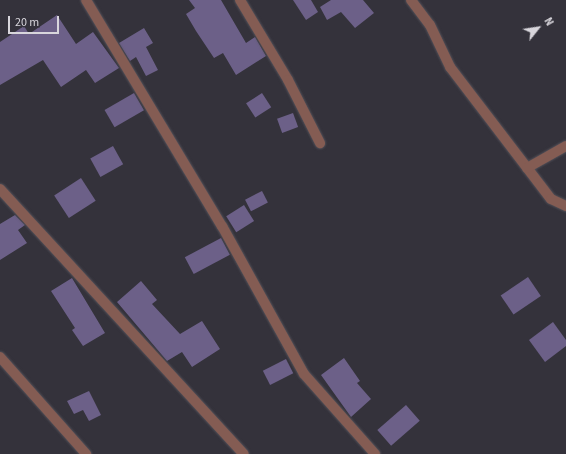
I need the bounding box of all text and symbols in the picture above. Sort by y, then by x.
scale bar [10,8,61,34]
north arrow [518,8,558,48]
text: 20 m [15,14,39,31]
text: N [540,15,557,29]

